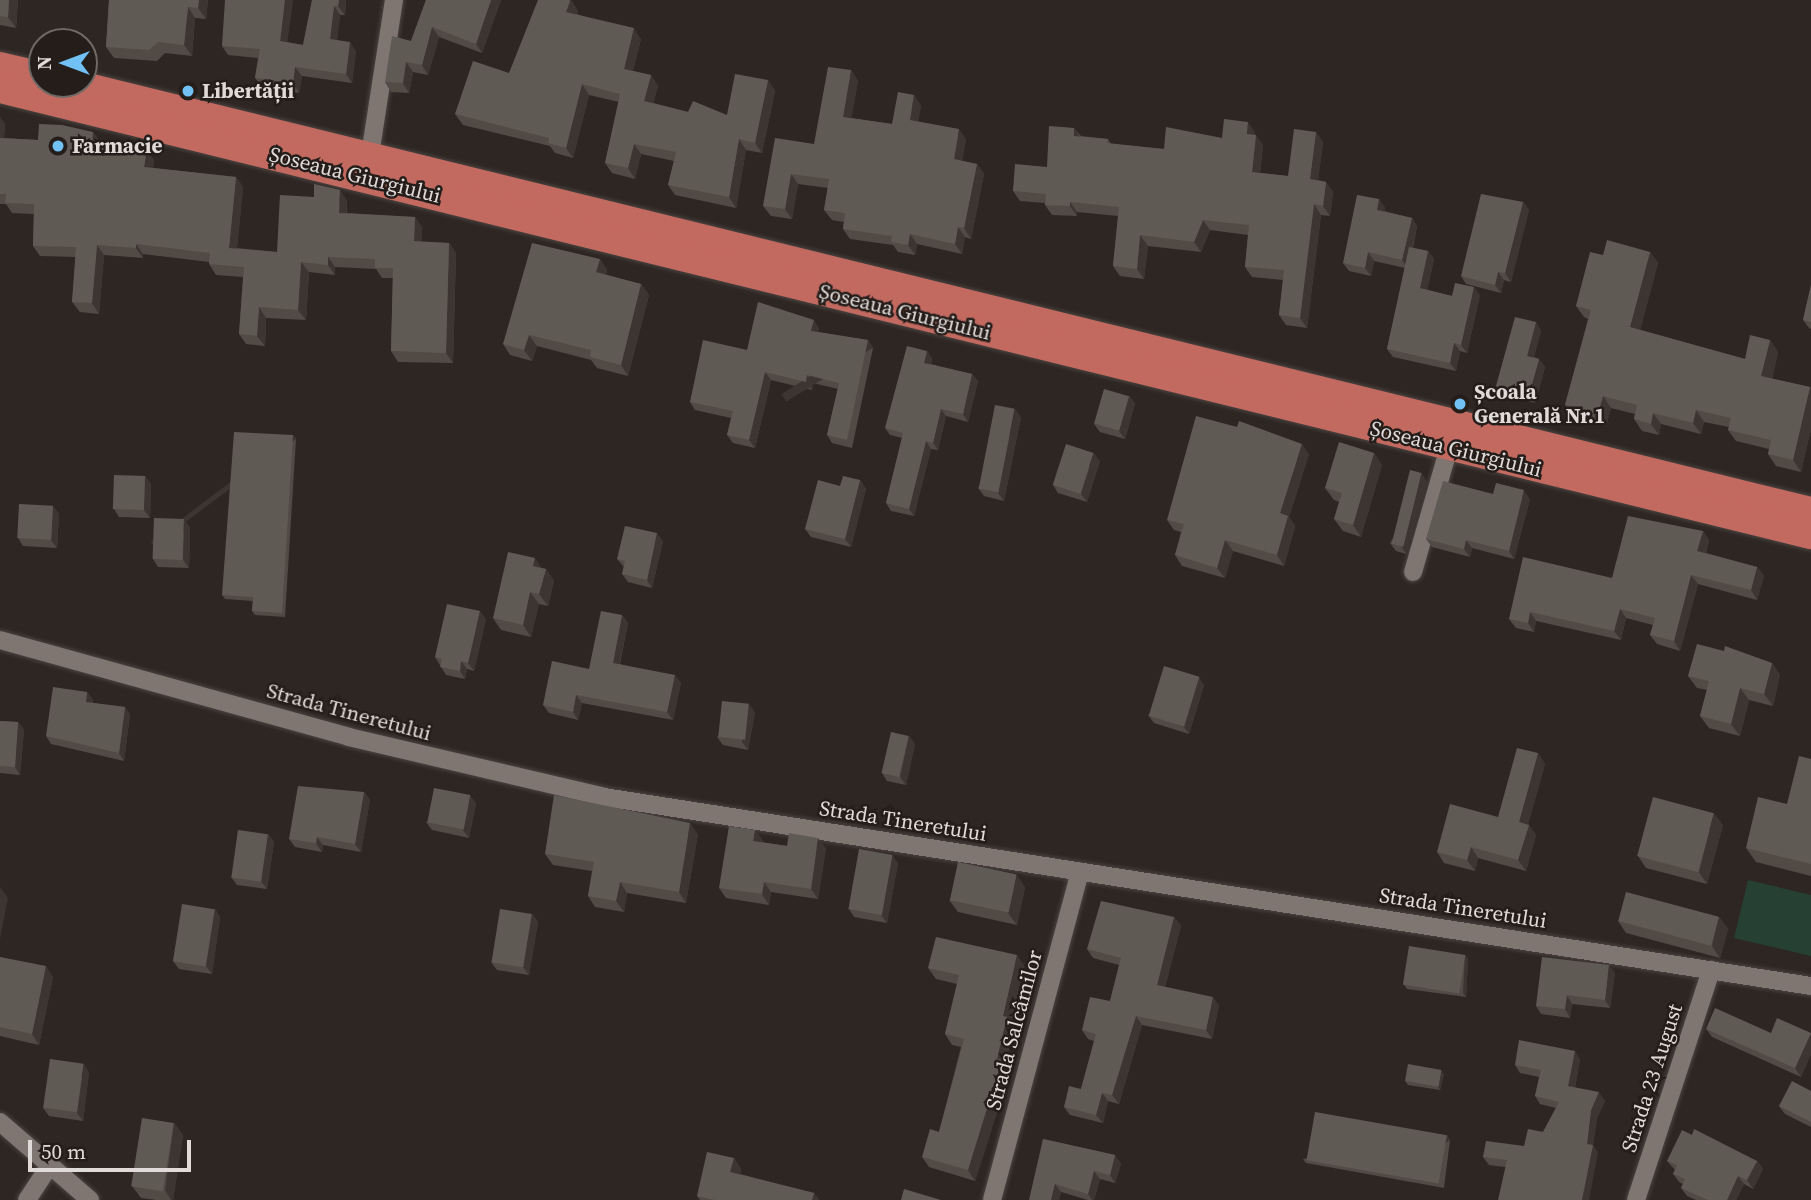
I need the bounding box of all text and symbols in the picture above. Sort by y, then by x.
north arrow [28,28,98,98]
text: N [31,56,57,70]
place label: Libertății [202,78,294,104]
marker: Libertății [180,83,196,99]
place label: Farmacie [72,133,162,159]
marker: Farmacie [50,138,66,154]
street label: Șoseaua Giurgiului [267,142,443,208]
street label: Șoseaua Giurgiului [817,279,993,345]
place label: Școala Generală Nr.1 [1474,379,1605,429]
marker: Școala Generală Nr.1 [1452,396,1468,412]
street label: Șoseaua Giurgiului [1368,416,1544,482]
street label: Strada Tineretului [264,678,434,746]
street label: Strada Tineretului [817,795,989,847]
street label: Strada Tineretului [1377,882,1549,934]
street label: Strada Salcâmilor [981,947,1047,1113]
street label: Strada 23 August [1616,1001,1688,1155]
scale bar [32,1126,194,1170]
text: 50 m [41,1137,86,1166]

